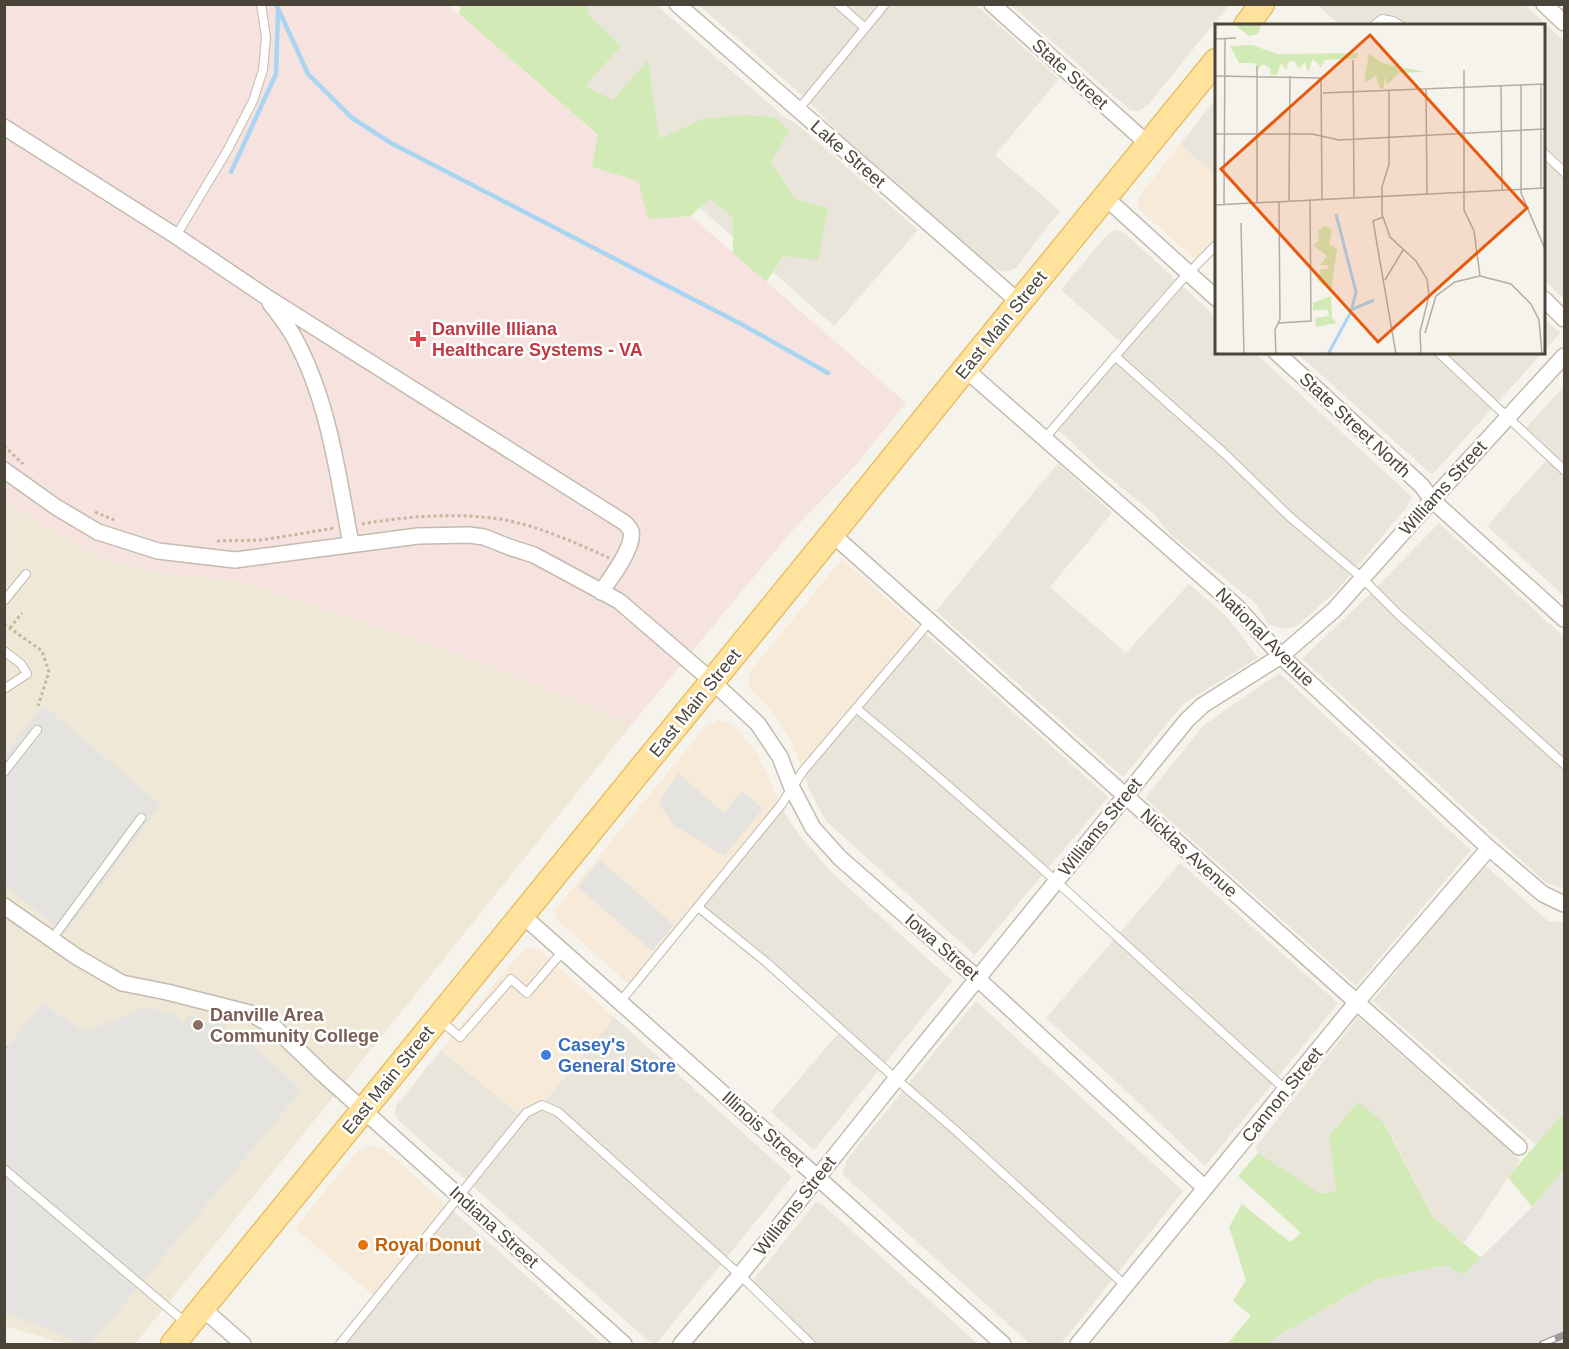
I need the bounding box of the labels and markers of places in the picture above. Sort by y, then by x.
place label: Danville Illiana Healthcare Systems - VA [432,319,643,360]
marker: Danville Illiana Healthcare Systems - VA [409,330,427,348]
place label: Danville Area Community College [210,1005,379,1046]
marker: Danville Area Community College [191,1018,205,1032]
place label: Casey's General Store [558,1035,676,1076]
marker: Casey's General Store [539,1048,553,1062]
place label: Royal Donut [375,1235,481,1255]
marker: Royal Donut [356,1238,370,1252]

